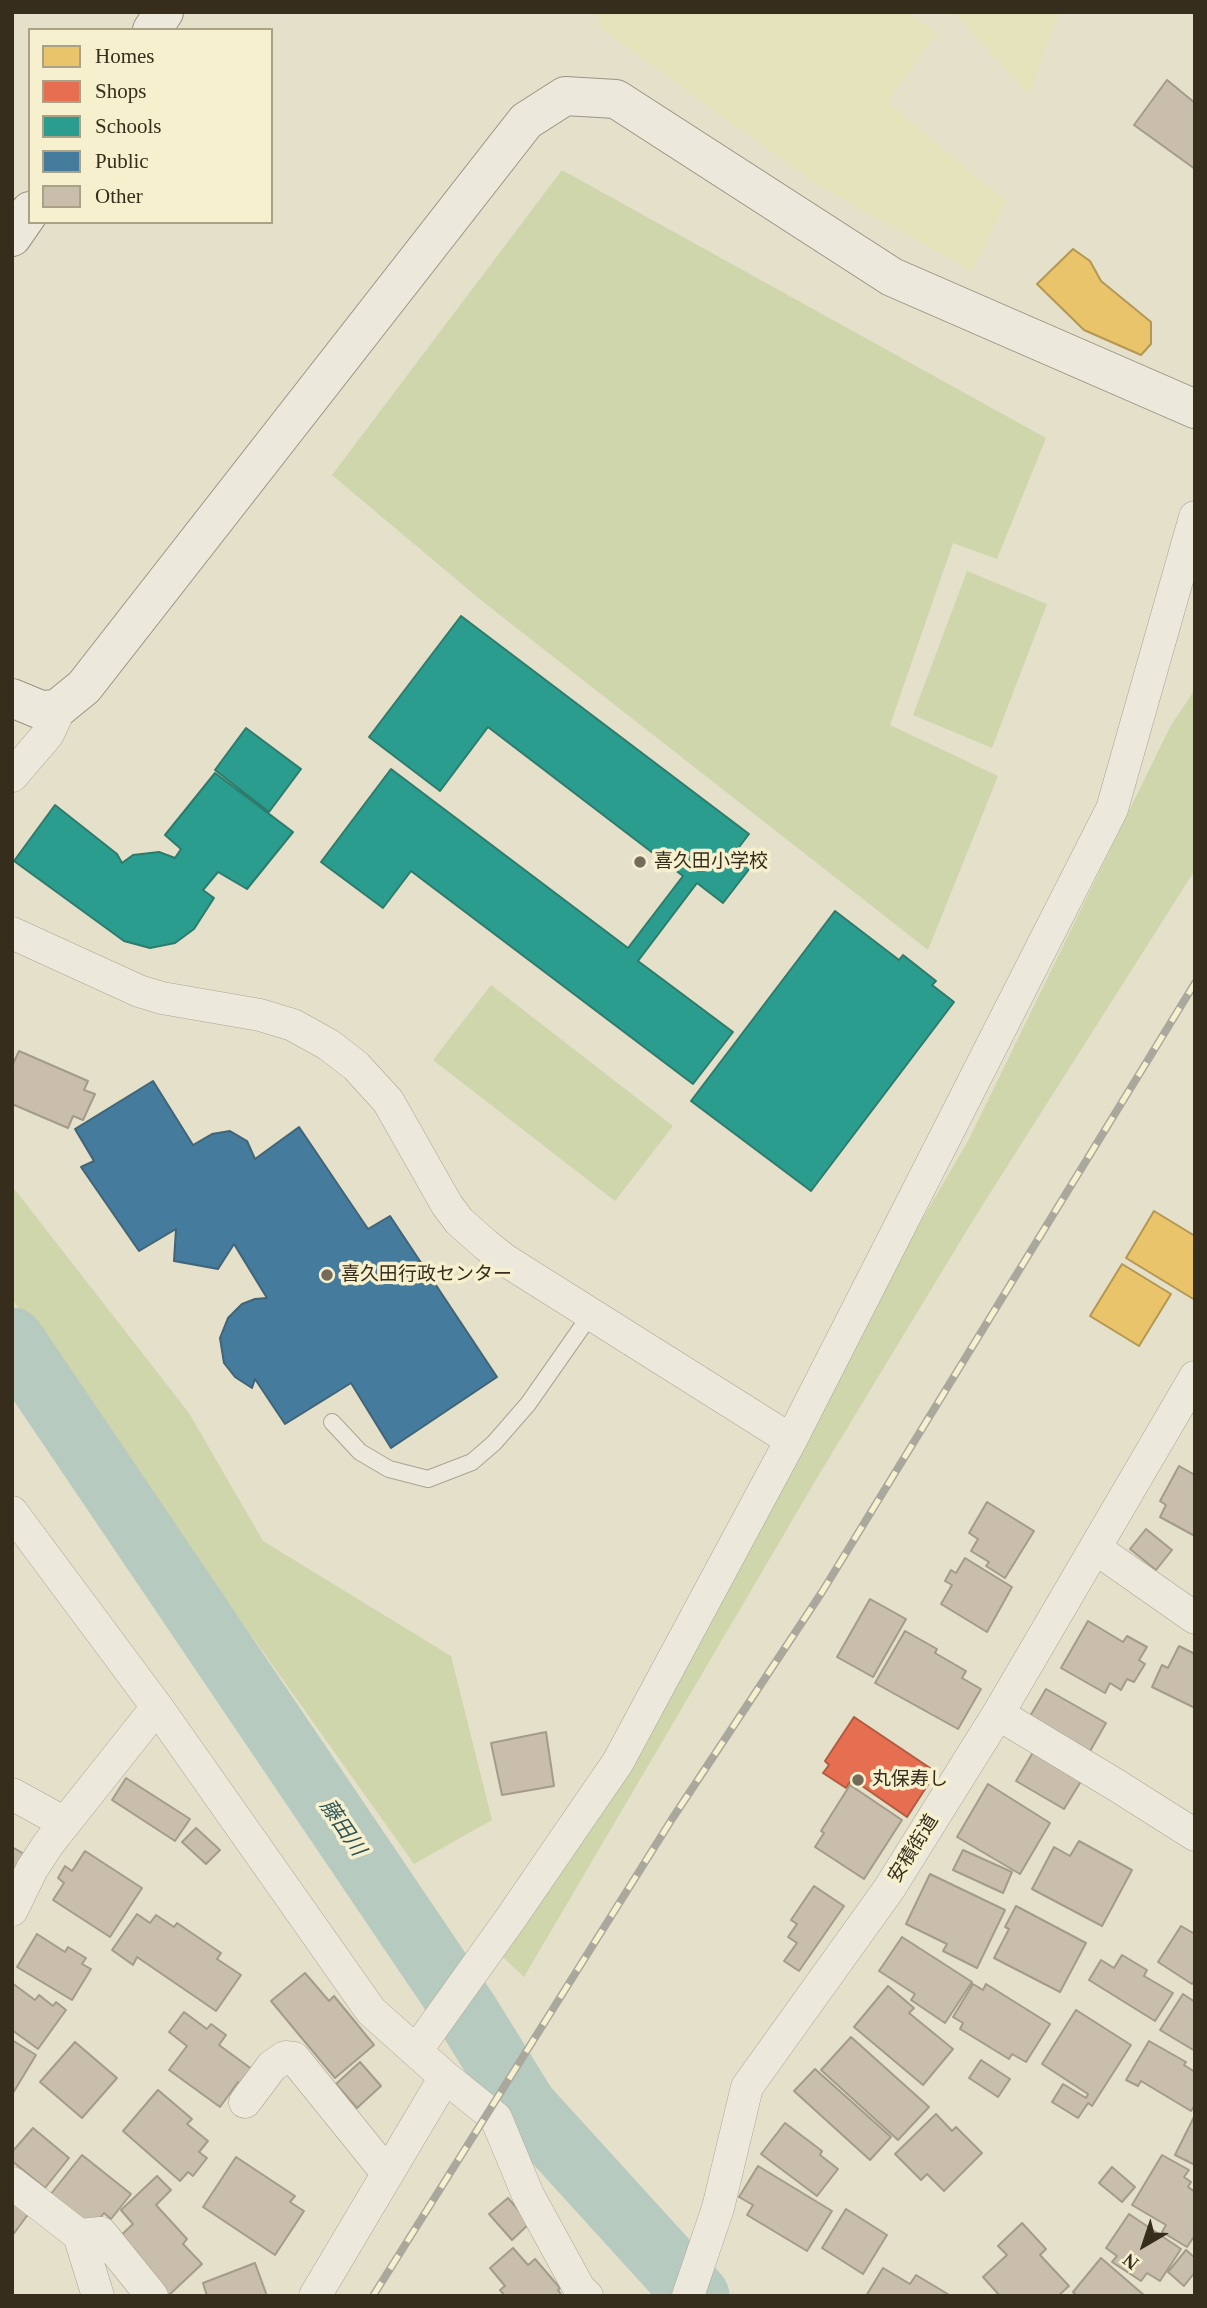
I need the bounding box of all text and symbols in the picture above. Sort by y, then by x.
legend [28,28,273,224]
text: Homes [95,44,155,68]
text: Shops [95,79,146,103]
text: Schools [95,114,162,138]
text: Public [95,149,149,173]
text: Other [95,184,143,208]
place label: 喜久田小学校 [654,851,768,873]
marker: 喜久田小学校 [632,854,648,870]
place label: 喜久田行政センター [341,1264,512,1286]
marker: 喜久田行政センター [319,1267,335,1283]
place label: 丸保寿し [872,1769,948,1791]
marker: 丸保寿し [850,1772,866,1788]
water label: 藤田川 [314,1795,370,1861]
street label: 安積街道 [884,1811,944,1887]
north arrow [1109,2210,1179,2280]
text: N [1119,2249,1142,2274]

